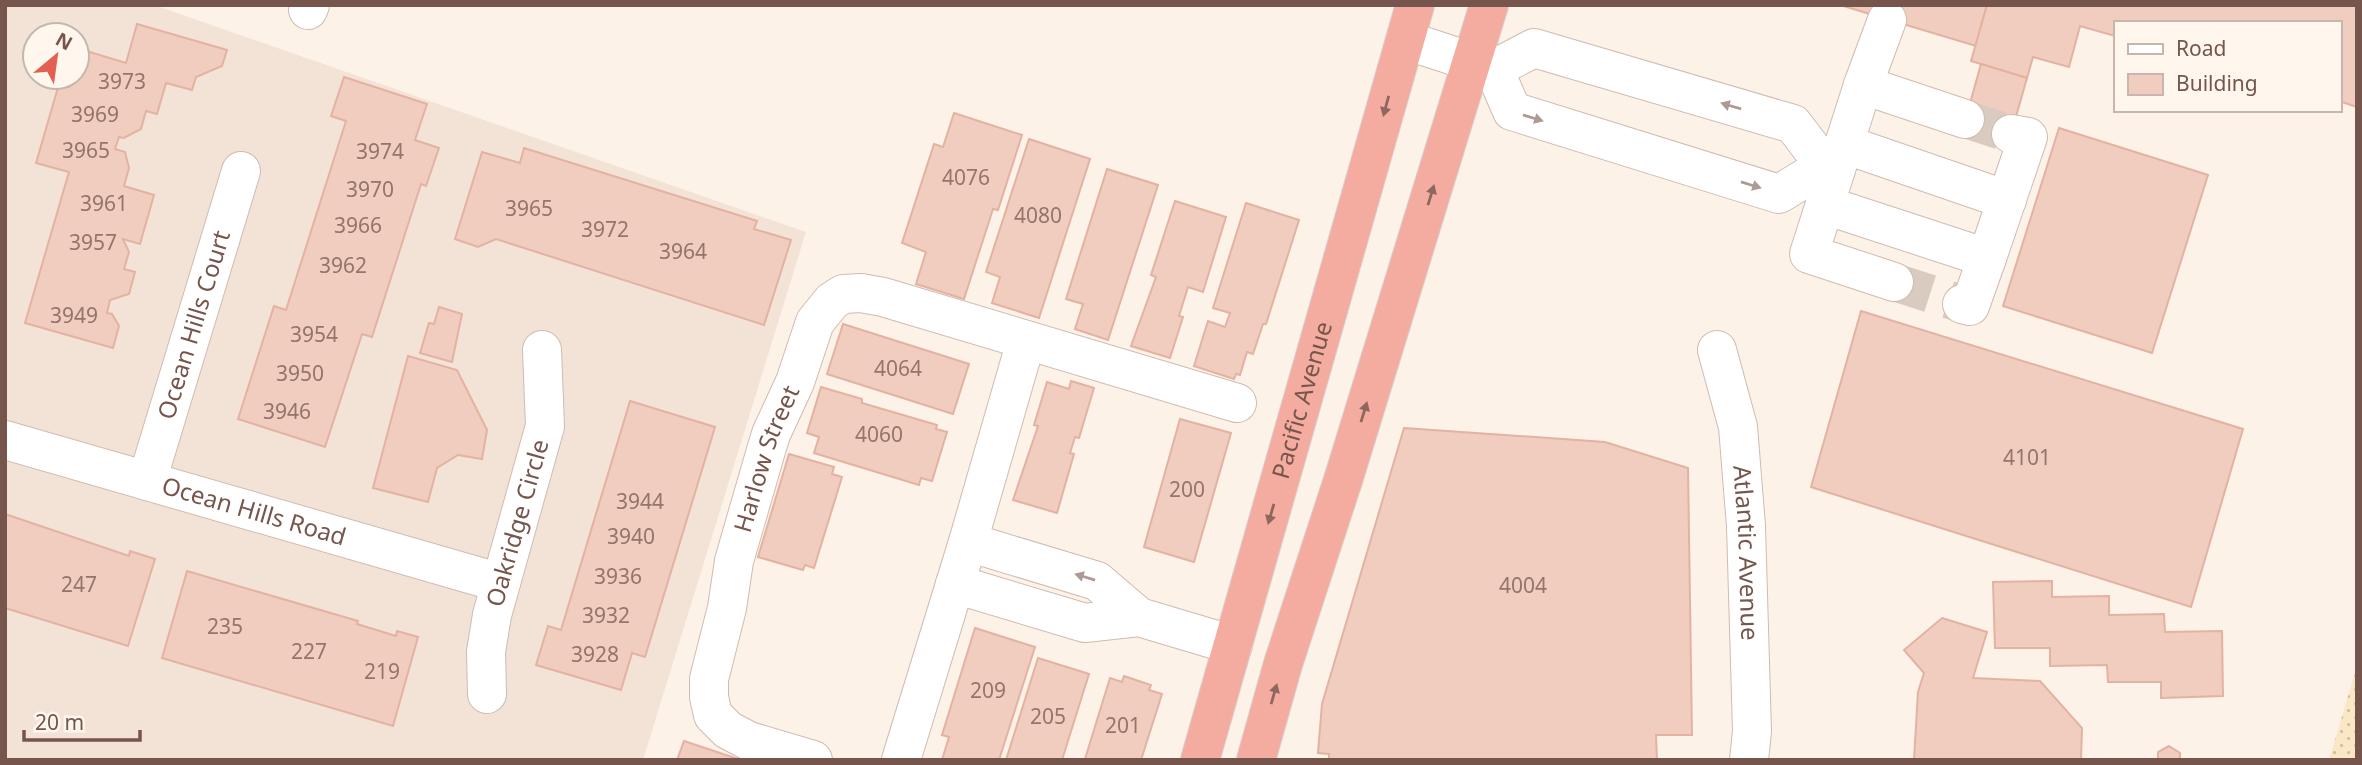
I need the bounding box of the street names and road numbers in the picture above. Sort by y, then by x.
street label: Ocean Hills Court [149,226,237,423]
street label: Pacific Avenue [1263,317,1339,482]
street label: Harlow Street [725,379,806,536]
street label: Oakridge Circle [477,435,556,610]
street label: Atlantic Avenue [1726,464,1767,641]
street label: Ocean Hills Road [158,468,350,553]

